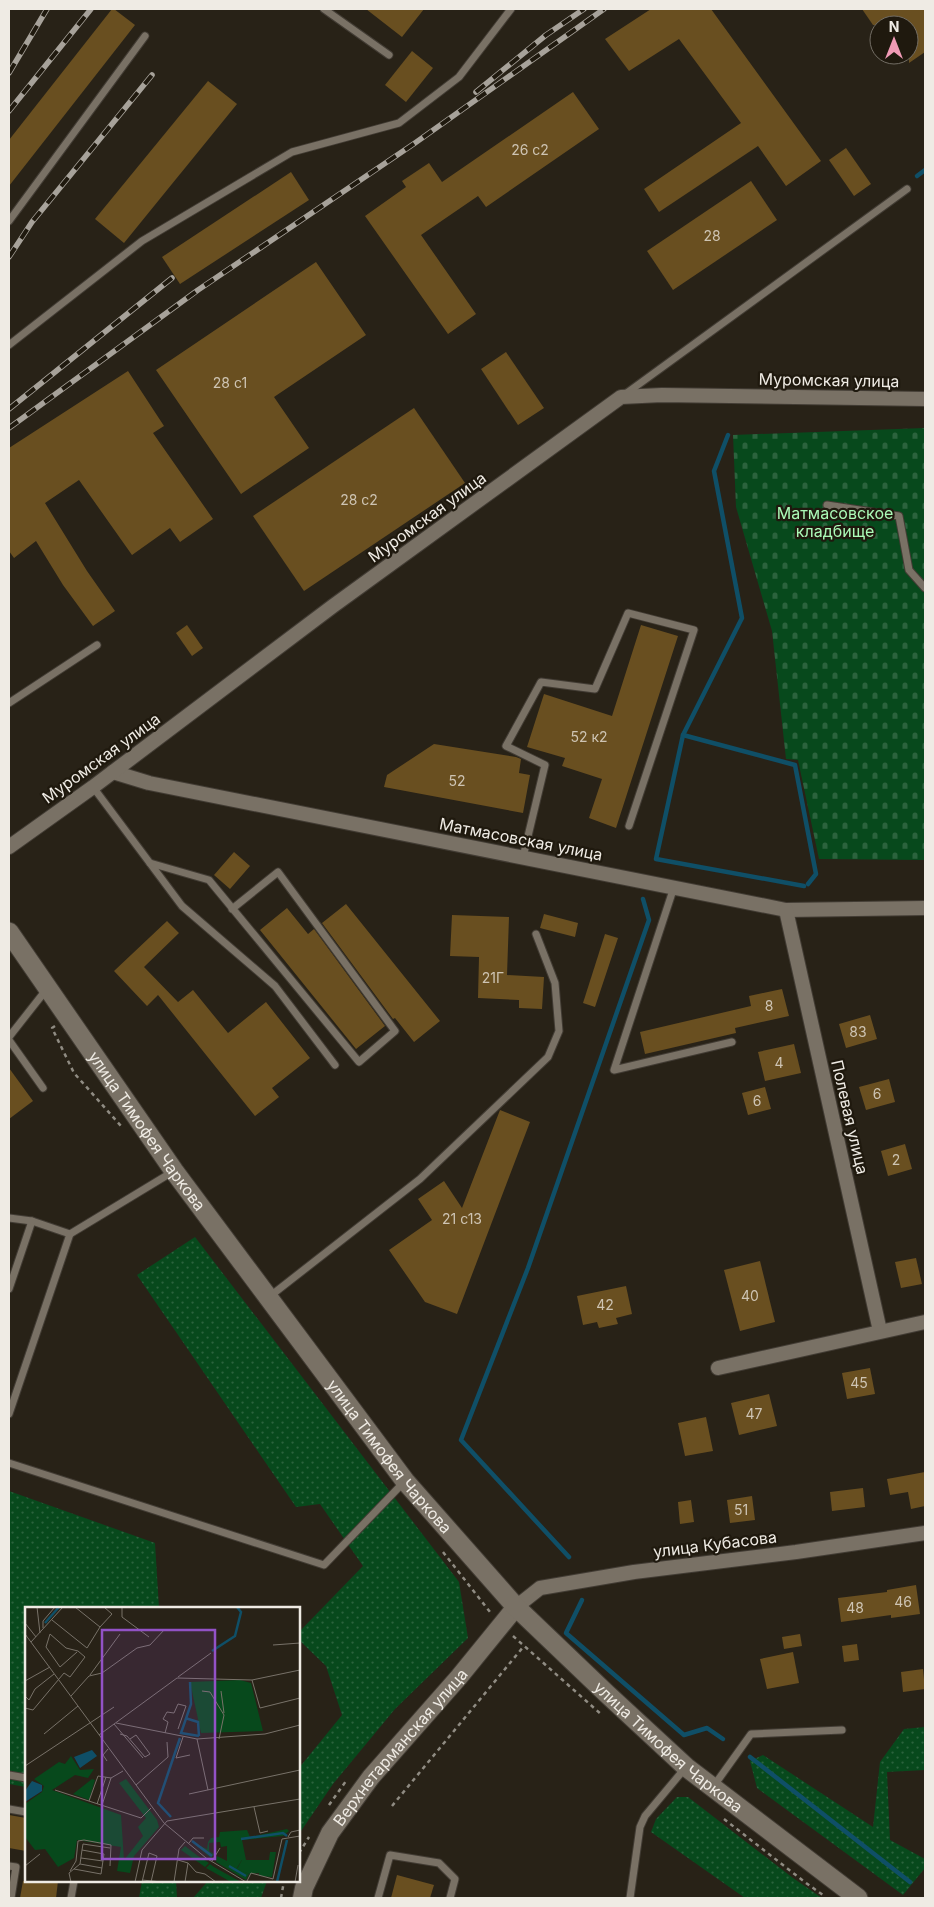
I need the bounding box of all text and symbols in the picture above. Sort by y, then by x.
north arrow [869,15,919,65]
text: N [889,18,899,35]
house number: 26 с2 [511,141,549,158]
house number: 28 [703,227,721,244]
street label: Муромская улица [758,369,900,391]
house number: 28 с1 [213,374,247,391]
street label: Муромская улица [364,468,490,566]
house number: 28 с2 [340,491,378,508]
park label: Матмасовское кладбище [777,503,893,541]
street label: Муромская улица [38,709,164,807]
house number: 52 к2 [570,728,608,745]
house number: 52 [448,772,466,789]
street label: Матмасовская улица [438,813,604,865]
house number: 21Г [482,969,504,986]
house number: 8 [765,997,773,1014]
house number: 83 [849,1023,867,1040]
street label: улица Тимофея Чаркова [84,1047,210,1215]
house number: 4 [774,1054,784,1071]
street label: Полевая улица [827,1058,873,1176]
house number: 6 [873,1085,881,1102]
house number: 6 [753,1092,761,1109]
house number: 2 [892,1151,900,1168]
house number: 21 с13 [442,1210,482,1227]
house number: 40 [741,1287,759,1304]
house number: 42 [596,1296,614,1313]
house number: 45 [850,1374,868,1391]
street label: улица Тимофея Чаркова [323,1375,456,1537]
house number: 47 [746,1405,763,1422]
house number: 51 [734,1501,748,1518]
street label: улица Кубасова [652,1527,778,1561]
house number: 46 [894,1593,912,1610]
house number: 48 [846,1599,864,1616]
inset map [25,1607,300,1882]
street label: Верхнетарманская улица [329,1664,472,1830]
street label: улица Тимофея Чаркова [590,1677,747,1817]

